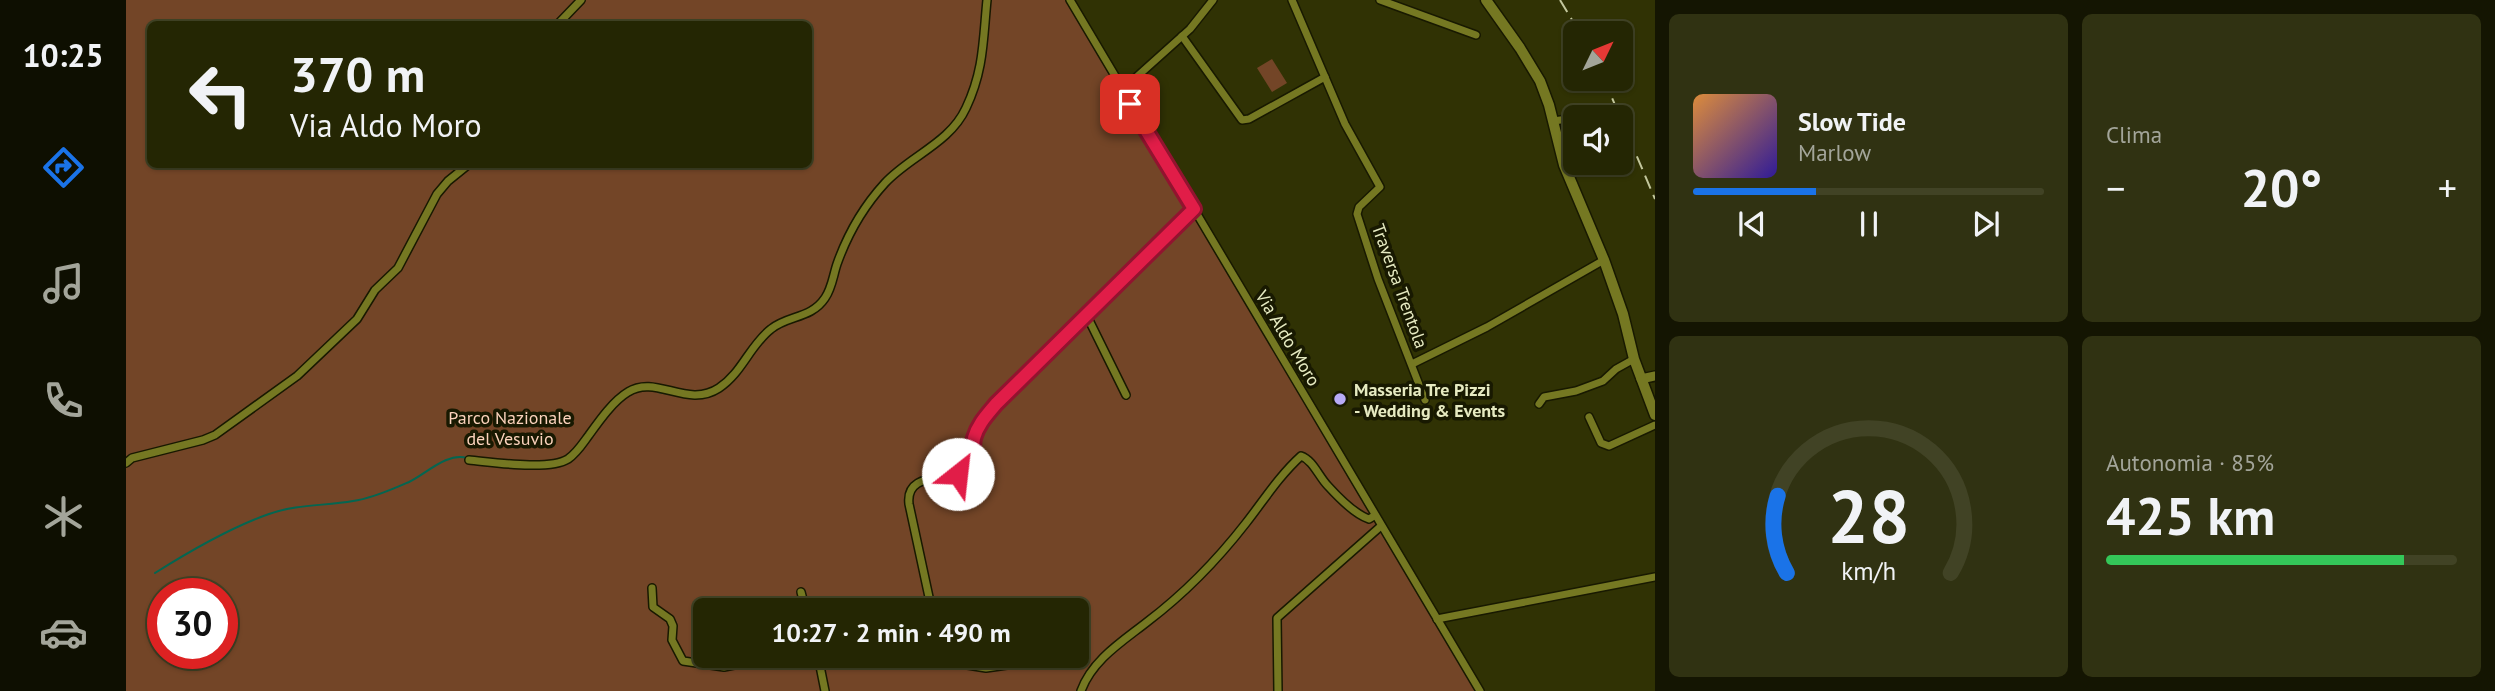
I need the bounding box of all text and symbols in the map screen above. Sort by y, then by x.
north arrow [1563,21,1633,91]
map controls [1563,21,1633,175]
text: 10:25 [22,34,104,76]
text: 370 m [290,42,425,106]
icon: left [175,49,266,140]
pin [1100,74,1160,134]
icon: arrive [1111,85,1149,123]
text: Via Aldo Moro [290,104,482,146]
button: sound [1563,105,1633,175]
text: Slow Tide [1798,105,1906,138]
text: Clima [2106,120,2162,149]
text: Marlow [1798,138,1871,167]
icon: directions [39,143,88,192]
text: 20° [2241,154,2322,221]
text: − [2106,163,2125,212]
text: + [2438,163,2457,212]
icon: previous [1733,205,1771,243]
icon: pause [1850,205,1888,243]
icon: next [1967,205,2005,243]
street label: Traversa Trentola [1367,221,1433,351]
icon: music [39,259,88,308]
street label: Via Aldo Moro [1250,285,1326,390]
icon: phone [39,376,88,425]
place label: Masseria Tre Pizzi - Wedding & Events [1354,378,1505,422]
marker: Masseria Tre Pizzi - Wedding & Events [1332,391,1348,407]
park label: Parco Nazionale del Vesuvio [448,406,572,450]
position arrow [921,437,995,511]
text: Autonomia · 85% [2106,448,2274,477]
text: 28 [1827,469,1910,563]
text: 425 km [2106,482,2275,549]
icon: climate [39,492,88,541]
text: km/h [1841,554,1896,586]
speed limit sign: 30 [147,578,238,669]
icon: car [39,608,88,657]
text: 10:27 · 2 min · 490 m [771,616,1011,649]

